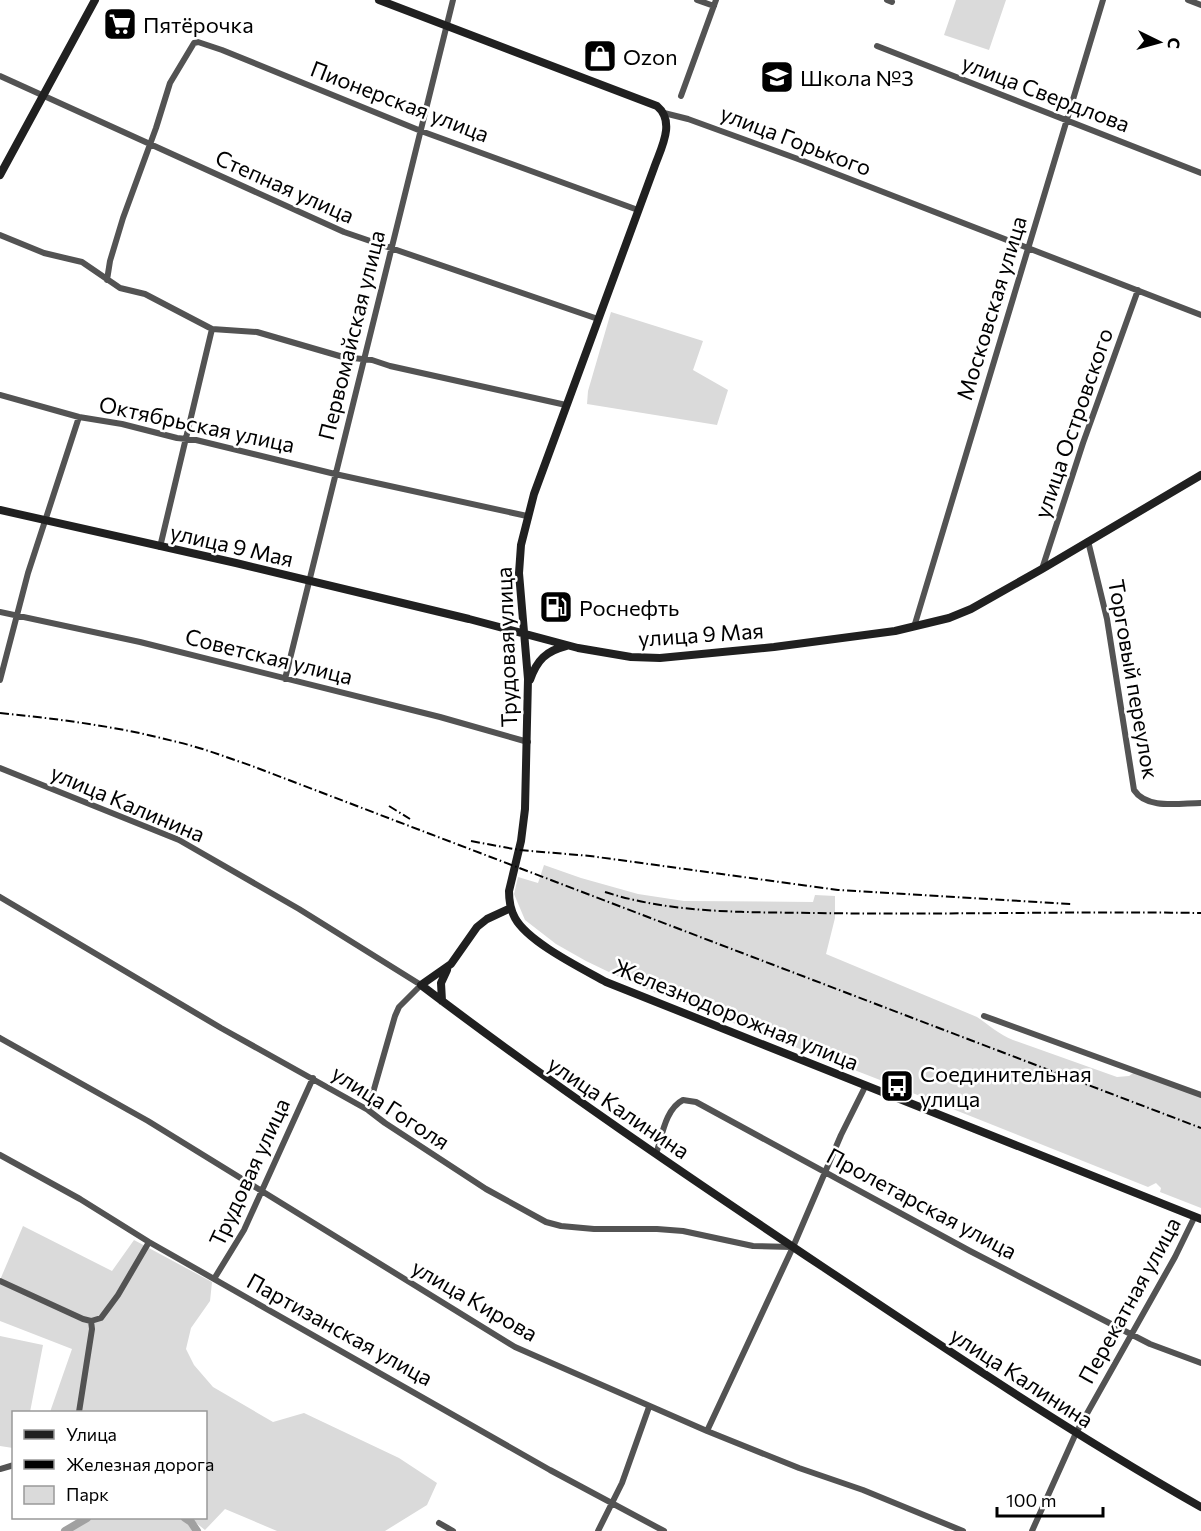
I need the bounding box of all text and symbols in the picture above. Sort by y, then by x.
supermarket icon: Пятёрочка [102,6,138,42]
place label: Пятёрочка [143,11,254,38]
north arrow [1129,12,1189,72]
text: С [1164,37,1184,50]
shop icon: Ozon [582,38,618,74]
place label: Ozon [623,43,678,70]
street label: улица Свердлова [958,49,1134,137]
street label: Пионерская улица [307,54,493,148]
school or university icon: Школа №3 [759,59,795,95]
place label: Школа №3 [800,64,914,91]
street label: улица Горького [717,99,875,181]
street label: Степная улица [211,143,359,229]
street label: Московская улица [950,213,1032,403]
street label: Первомайская улица [312,227,390,443]
street label: улица Островского [1028,324,1118,522]
street label: Октябрьская улица [97,390,297,458]
street label: улица 9 Мая [168,518,296,572]
street label: Трудовая улица [490,566,522,728]
street label: Торговый переулок [1103,577,1165,781]
fuel station icon: Роснефть [538,589,574,625]
place label: Роснефть [579,594,679,621]
street label: улица 9 Мая [637,616,765,652]
street label: Советская улица [182,622,356,690]
street label: улица Калинина [47,758,209,848]
street label: Железнодорожная улица [609,952,863,1076]
street label: улица Калинина [543,1050,695,1164]
street label: улица Гоголя [327,1059,455,1155]
place label: Соединительная улица [920,1060,1092,1112]
bus stop icon: Соединительная улица [879,1068,915,1104]
street label: Трудовая улица [203,1094,295,1250]
street label: Пролетарская улица [822,1142,1022,1264]
street label: Перекатная улица [1072,1212,1186,1388]
street label: улица Кирова [407,1253,543,1347]
street label: Партизанская улица [242,1267,438,1391]
street label: улица Калинина [945,1321,1099,1433]
legend [12,1411,207,1519]
text: Улица [66,1423,117,1445]
text: Железная дорога [66,1453,214,1475]
scale bar [997,1480,1104,1518]
text: Парк [66,1483,109,1505]
text: 100 m [1006,1489,1056,1511]

